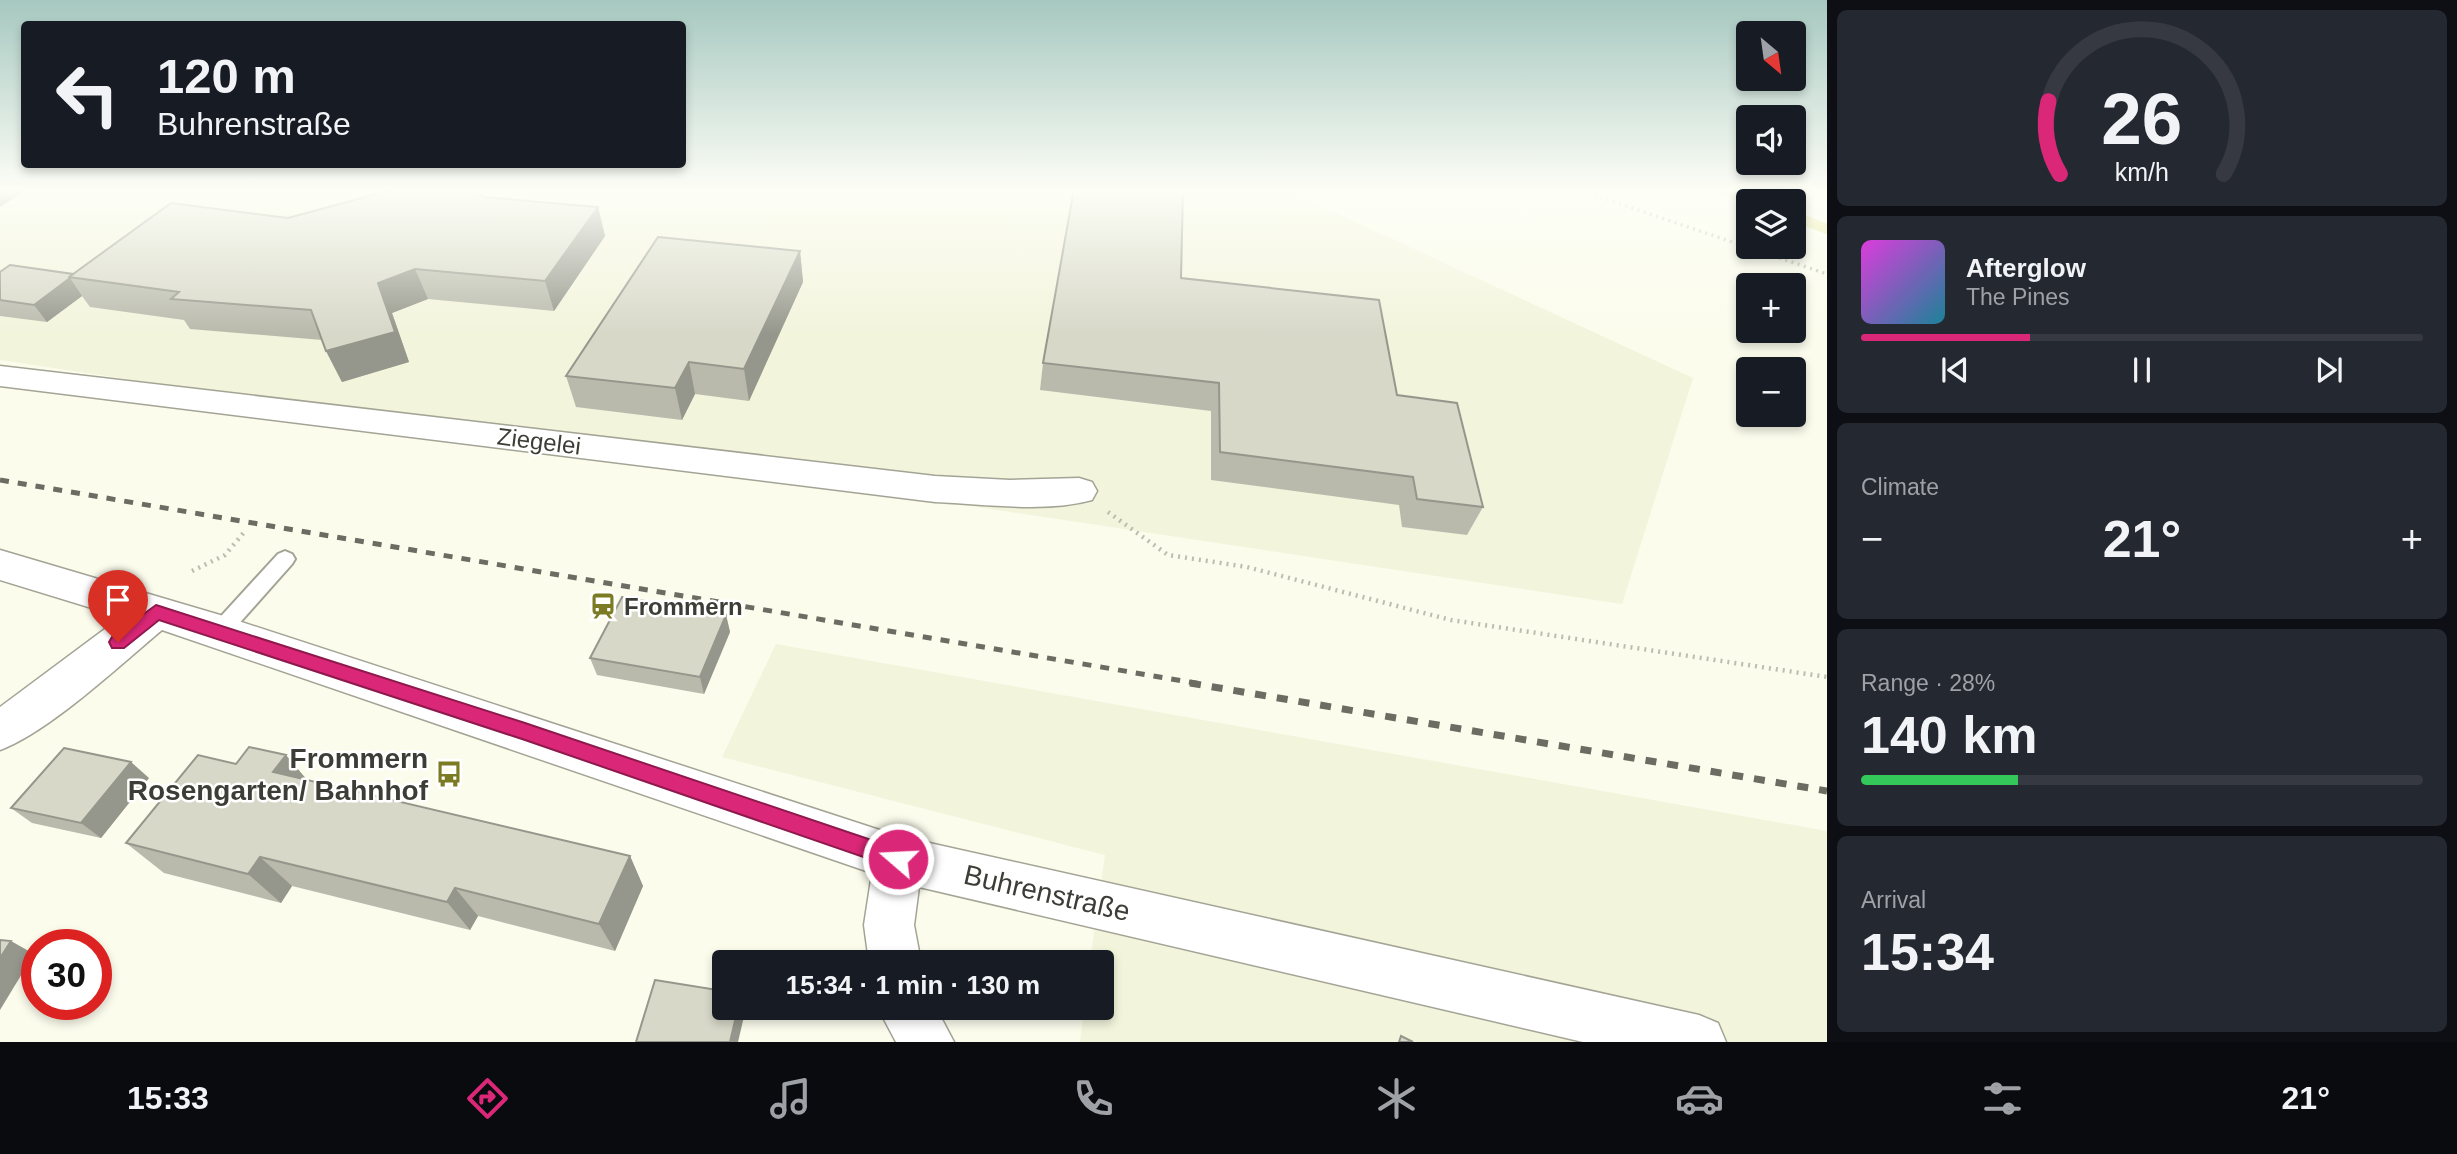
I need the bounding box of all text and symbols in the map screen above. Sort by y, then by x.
north arrow [1736,21,1806,91]
map controls [1736,21,1806,427]
icon: left [42,49,133,140]
text: 120 m [157,49,296,103]
text: 26 [2102,79,2182,160]
button: sound [1736,105,1806,175]
text: Buhrenstraße [157,106,351,142]
text: km/h [2115,158,2169,186]
button: layers [1736,189,1806,259]
text: Afterglow [1966,253,2086,283]
button: + [1736,273,1806,343]
text: The Pines [1966,284,2070,310]
icon: previous [1936,351,1974,389]
icon: pause [2123,351,2161,389]
icon: next [2310,351,2348,389]
button: − [1736,357,1806,427]
street label: Ziegelei [496,422,582,460]
text: Climate [1861,474,1939,500]
text: 21° [2103,510,2181,568]
text: − [1861,518,1883,560]
text: + [2401,518,2423,560]
pin [88,570,148,642]
icon: arrive [99,581,137,619]
station icon: Frommern [588,591,618,621]
place label: Frommern [624,593,743,620]
text: Range · 28% [1861,670,1995,696]
text: 140 km [1861,706,2037,764]
place label: Frommern Rosengarten/ Bahnhof [128,743,429,806]
bus stop icon: Frommern Rosengarten/ Bahnhof [434,759,464,789]
position arrow [861,822,935,896]
street label: Buhrenstraße [961,859,1133,927]
text: Arrival [1861,887,1926,913]
text: 15:34 [1861,923,1994,981]
speed limit sign: 30 [21,929,112,1020]
text: 15:34 · 1 min · 130 m [786,970,1040,1000]
icon: directions [463,1074,512,1123]
icon: music [766,1074,815,1123]
icon: phone [1069,1074,1118,1123]
icon: climate [1372,1074,1421,1123]
icon: car [1675,1074,1724,1123]
icon: filters [1978,1074,2027,1123]
text: 15:33 [127,1080,209,1116]
text: 21° [2282,1080,2330,1116]

